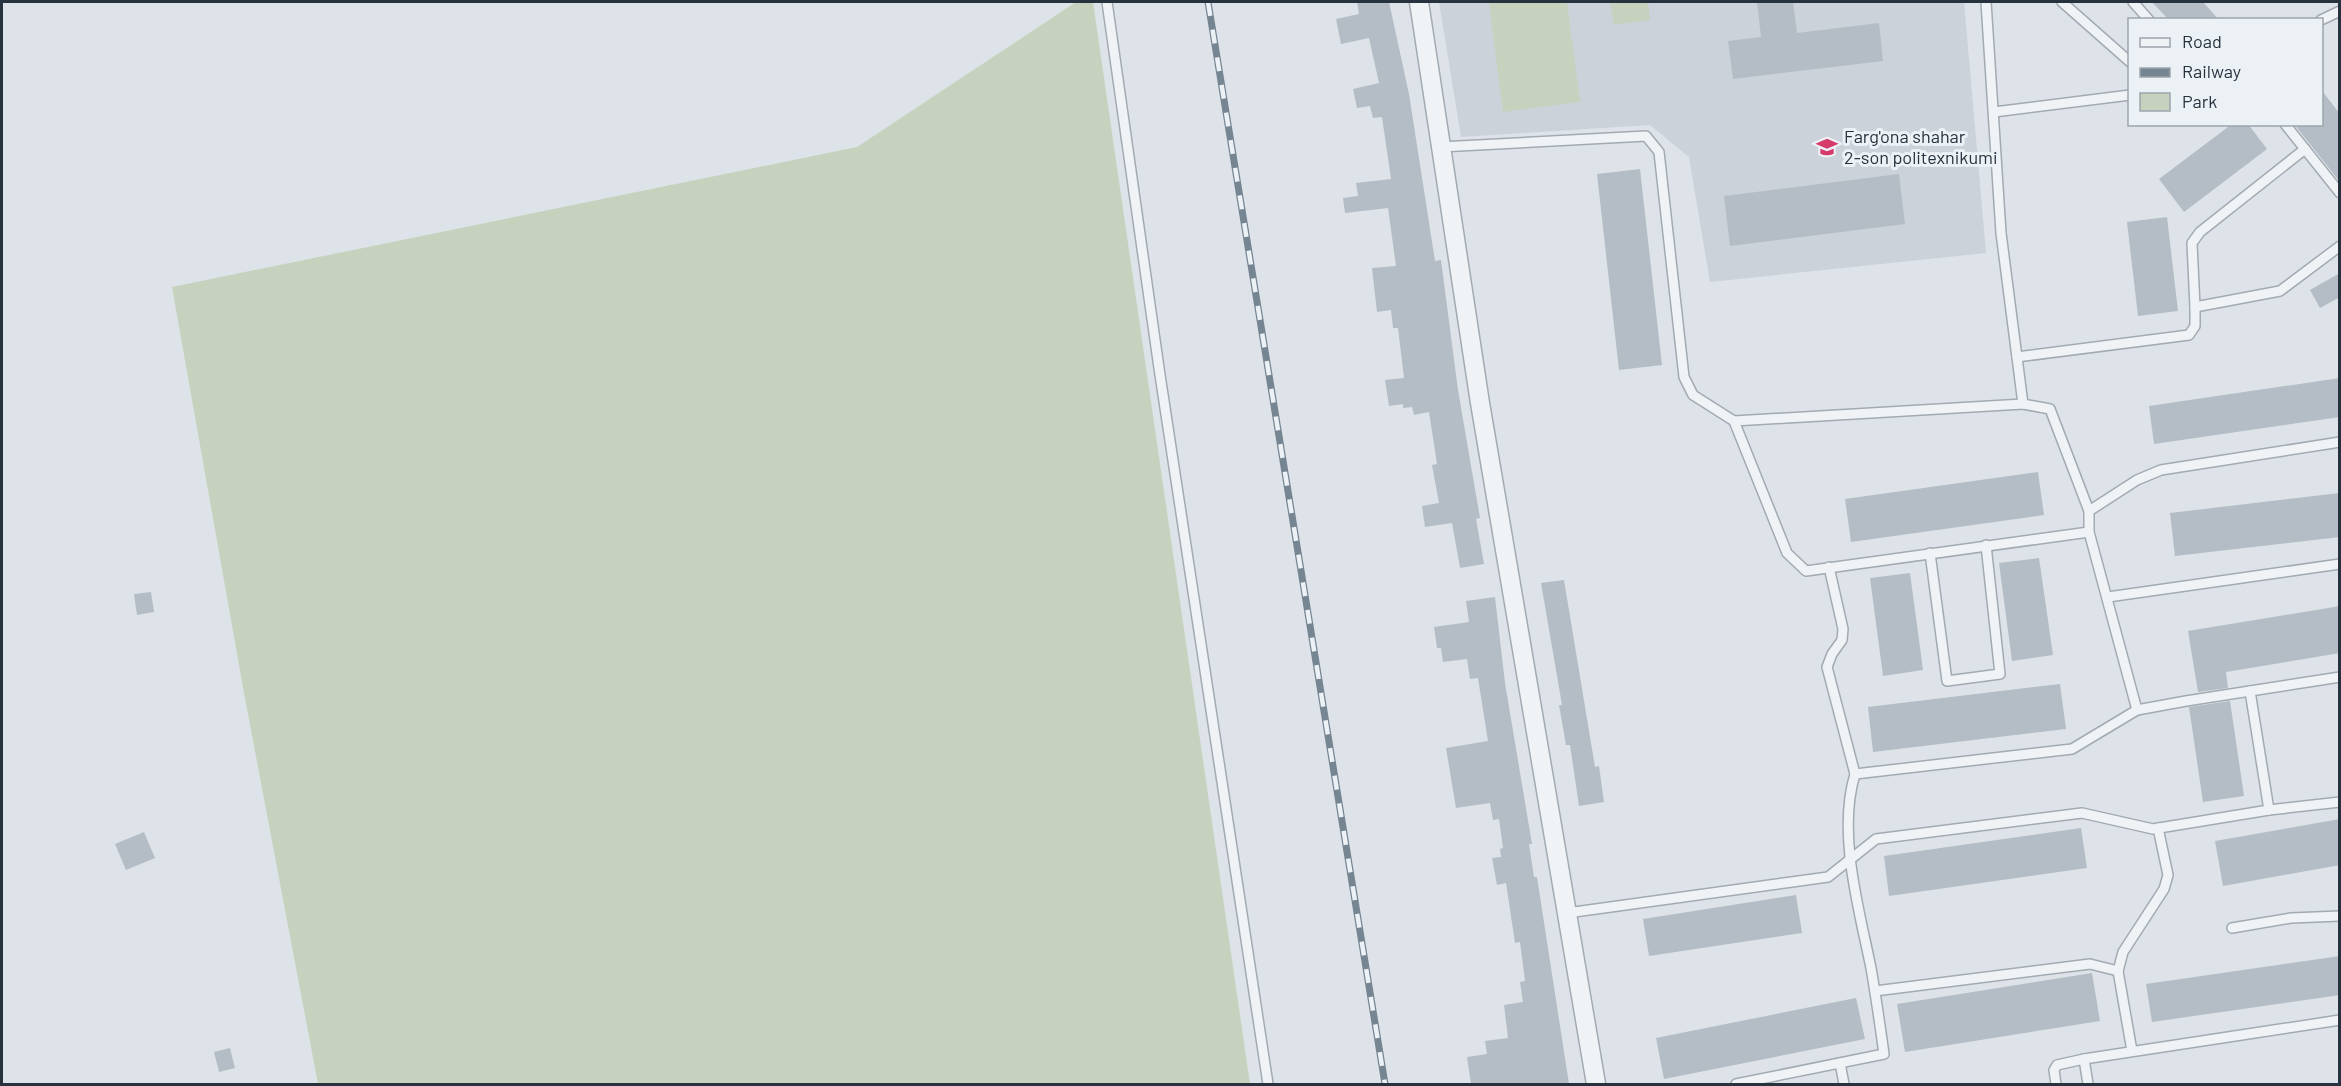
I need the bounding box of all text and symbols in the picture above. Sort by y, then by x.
legend [2128,18,2323,126]
text: Road [2182,30,2222,52]
text: Railway [2182,60,2241,82]
text: Park [2182,90,2217,112]
place label: Farg'ona shahar 2-son politexnikumi [1844,125,1998,168]
school or university icon: Farg'ona shahar 2-son politexnikumi [1815,135,1839,159]

